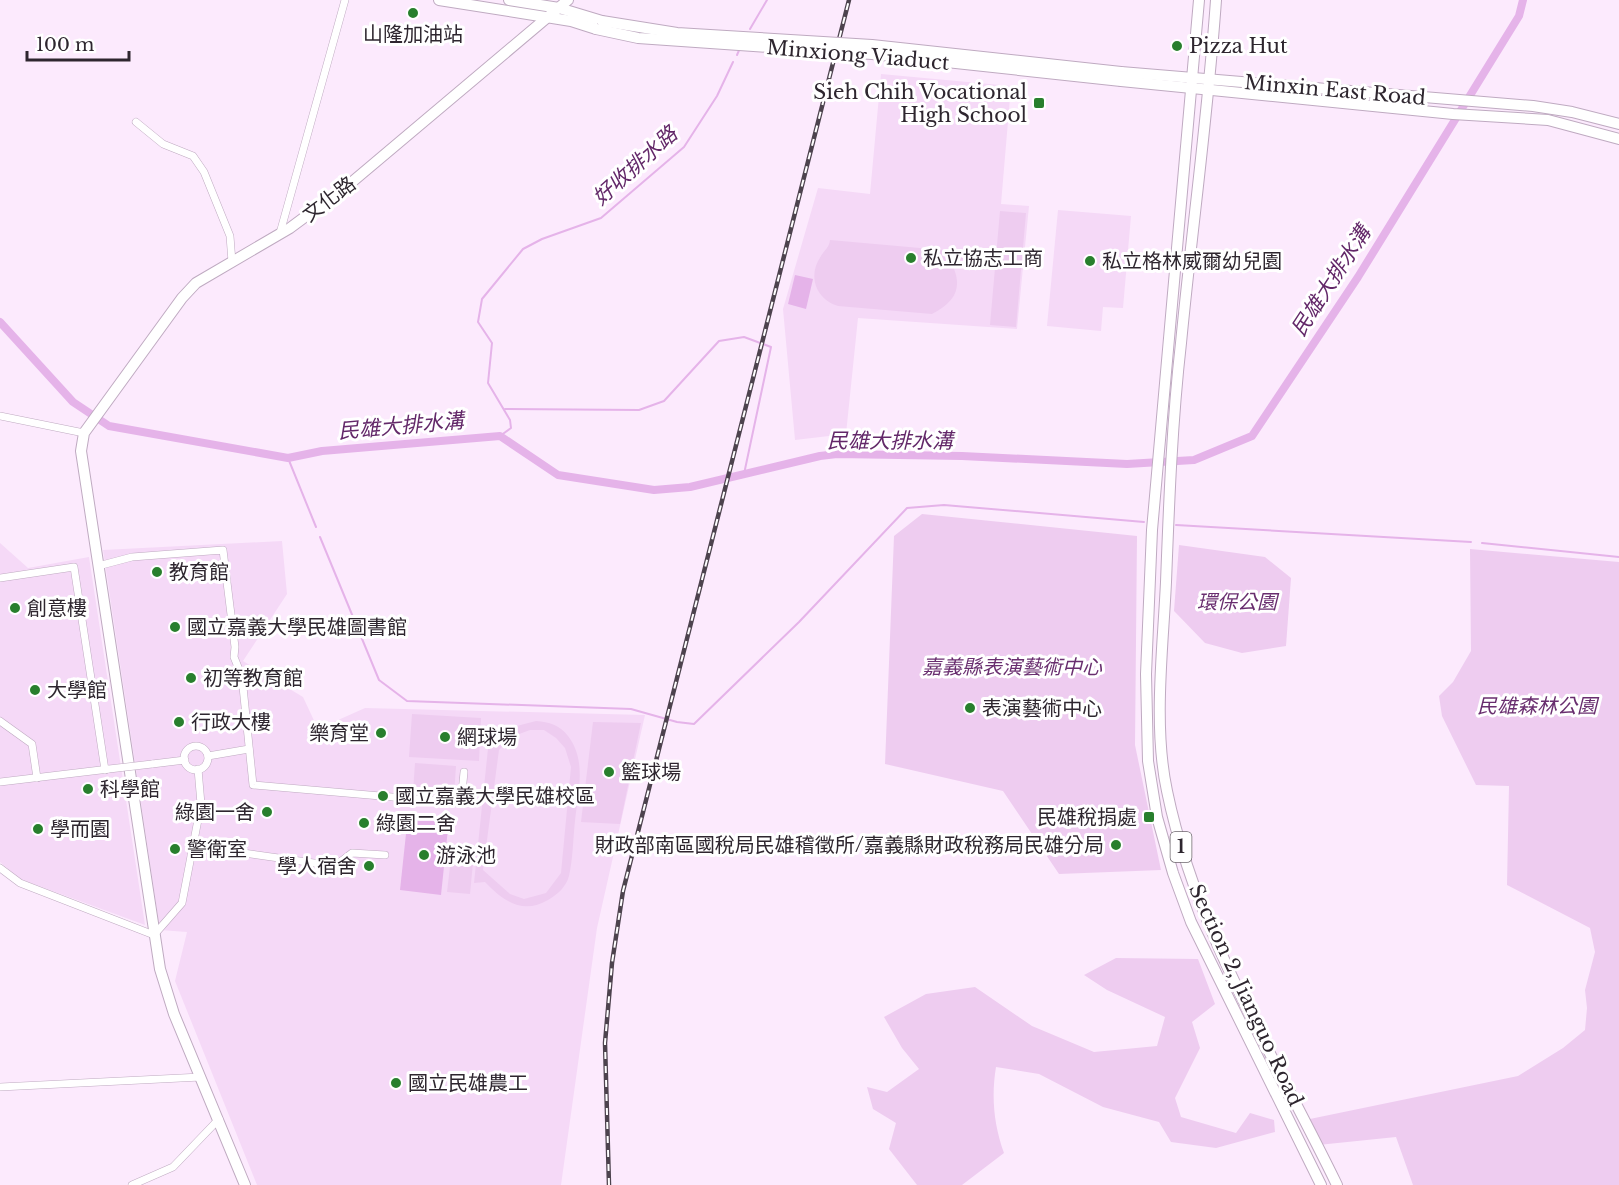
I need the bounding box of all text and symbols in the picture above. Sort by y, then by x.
marker: 山隆加油站 [406,6,420,20]
place label: 山隆加油站 [363,22,463,46]
scale bar [27,24,129,62]
text: 100 m [36,34,94,56]
place label: Pizza Hut [1189,34,1288,58]
street label: Minxiong Viaduct [766,35,951,75]
marker: Pizza Hut [1170,39,1184,53]
street label: Minxin East Road [1243,70,1427,110]
place label: Sieh Chih Vocational High School [813,80,1027,127]
marker: Sieh Chih Vocational High School [1032,96,1046,110]
water label: 好收排水路 [587,120,684,211]
street label: 文化路 [298,171,360,227]
water label: 民雄大排水溝 [1286,219,1378,341]
place label: 私立協志工商 [923,246,1043,270]
place label: 私立格林威爾幼兒園 [1102,249,1282,273]
marker: 私立協志工商 [904,251,918,265]
marker: 私立格林威爾幼兒園 [1083,254,1097,268]
water label: 民雄大排水溝 [337,407,468,444]
water label: 民雄大排水溝 [827,428,956,454]
place label: 教育館 [169,560,229,584]
marker: 教育館 [150,565,164,579]
park label: 環保公園 [1197,590,1280,614]
place label: 創意樓 [27,596,87,620]
marker: 創意樓 [8,601,22,615]
place label: 國立嘉義大學民雄圖書館 [187,615,407,639]
marker: 國立嘉義大學民雄圖書館 [168,620,182,634]
park label: 嘉義縣表演藝術中心 [922,655,1103,679]
place label: 初等教育館 [203,666,303,690]
marker: 初等教育館 [184,671,198,685]
place label: 大學館 [47,678,107,702]
marker: 大學館 [28,683,42,697]
park label: 民雄森林公園 [1477,694,1600,718]
place label: 表演藝術中心 [982,696,1102,720]
marker: 表演藝術中心 [963,701,977,715]
place label: 行政大樓 [191,710,271,734]
marker: 行政大樓 [172,715,186,729]
place label: 樂育堂 [309,721,369,745]
place label: 網球場 [457,725,517,749]
marker: 樂育堂 [374,726,388,740]
marker: 網球場 [438,730,452,744]
place label: 籃球場 [621,760,681,784]
marker: 籃球場 [602,765,616,779]
place label: 科學館 [100,777,160,801]
marker: 科學館 [81,782,95,796]
place label: 國立嘉義大學民雄校區 [395,784,595,808]
marker: 國立嘉義大學民雄校區 [376,789,390,803]
place label: 綠園一舍 [175,800,255,824]
marker: 綠園一舍 [260,805,274,819]
place label: 民雄稅捐處 [1037,805,1137,829]
marker: 民雄稅捐處 [1142,810,1156,824]
place label: 綠園二舍 [376,811,456,835]
marker: 綠園二舍 [357,816,371,830]
place label: 學而園 [50,817,110,841]
marker: 學而園 [31,822,45,836]
road number: 1 [1170,832,1192,862]
place label: 財政部南區國稅局民雄稽徵所/嘉義縣財政稅務局民雄分局 [595,833,1104,857]
place label: 警衛室 [187,837,247,861]
marker: 財政部南區國稅局民雄稽徵所/嘉義縣財政稅務局民雄分局 [1109,838,1123,852]
marker: 警衛室 [168,842,182,856]
place label: 游泳池 [436,843,496,867]
marker: 游泳池 [417,848,431,862]
place label: 學人宿舍 [277,854,357,878]
marker: 學人宿舍 [362,859,376,873]
street label: Section 2, Jianguo Road [1184,880,1308,1110]
place label: 國立民雄農工 [408,1071,528,1095]
marker: 國立民雄農工 [389,1076,403,1090]

